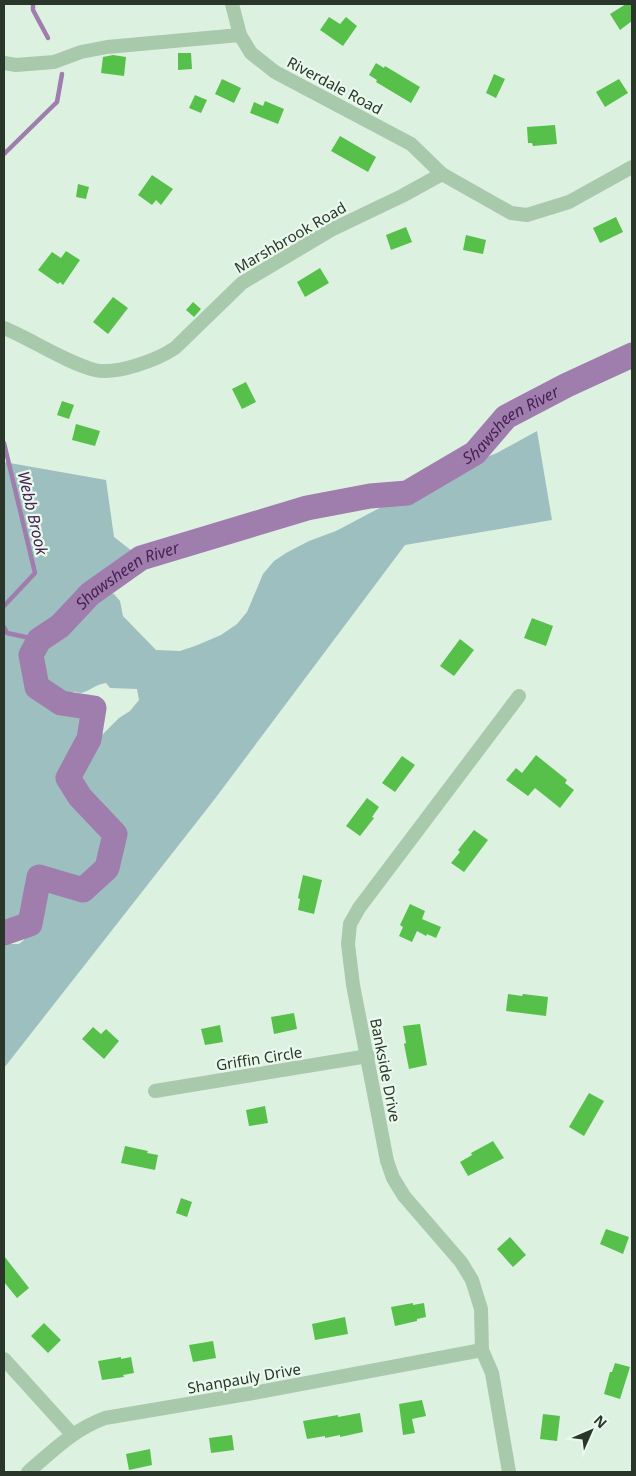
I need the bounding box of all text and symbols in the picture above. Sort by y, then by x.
street label: Riverdale Road [284,52,386,118]
street label: Marshbrook Road [230,197,350,277]
water label: Shawsheen River [458,380,563,469]
water label: Webb Brook [13,469,54,558]
water label: Shawsheen River [70,536,182,614]
street label: Bankside Drive [366,1016,406,1124]
street label: Griffin Circle [214,1041,304,1075]
street label: Shanpauly Drive [186,1358,302,1398]
north arrow [566,1406,616,1456]
text: N [590,1411,611,1432]

